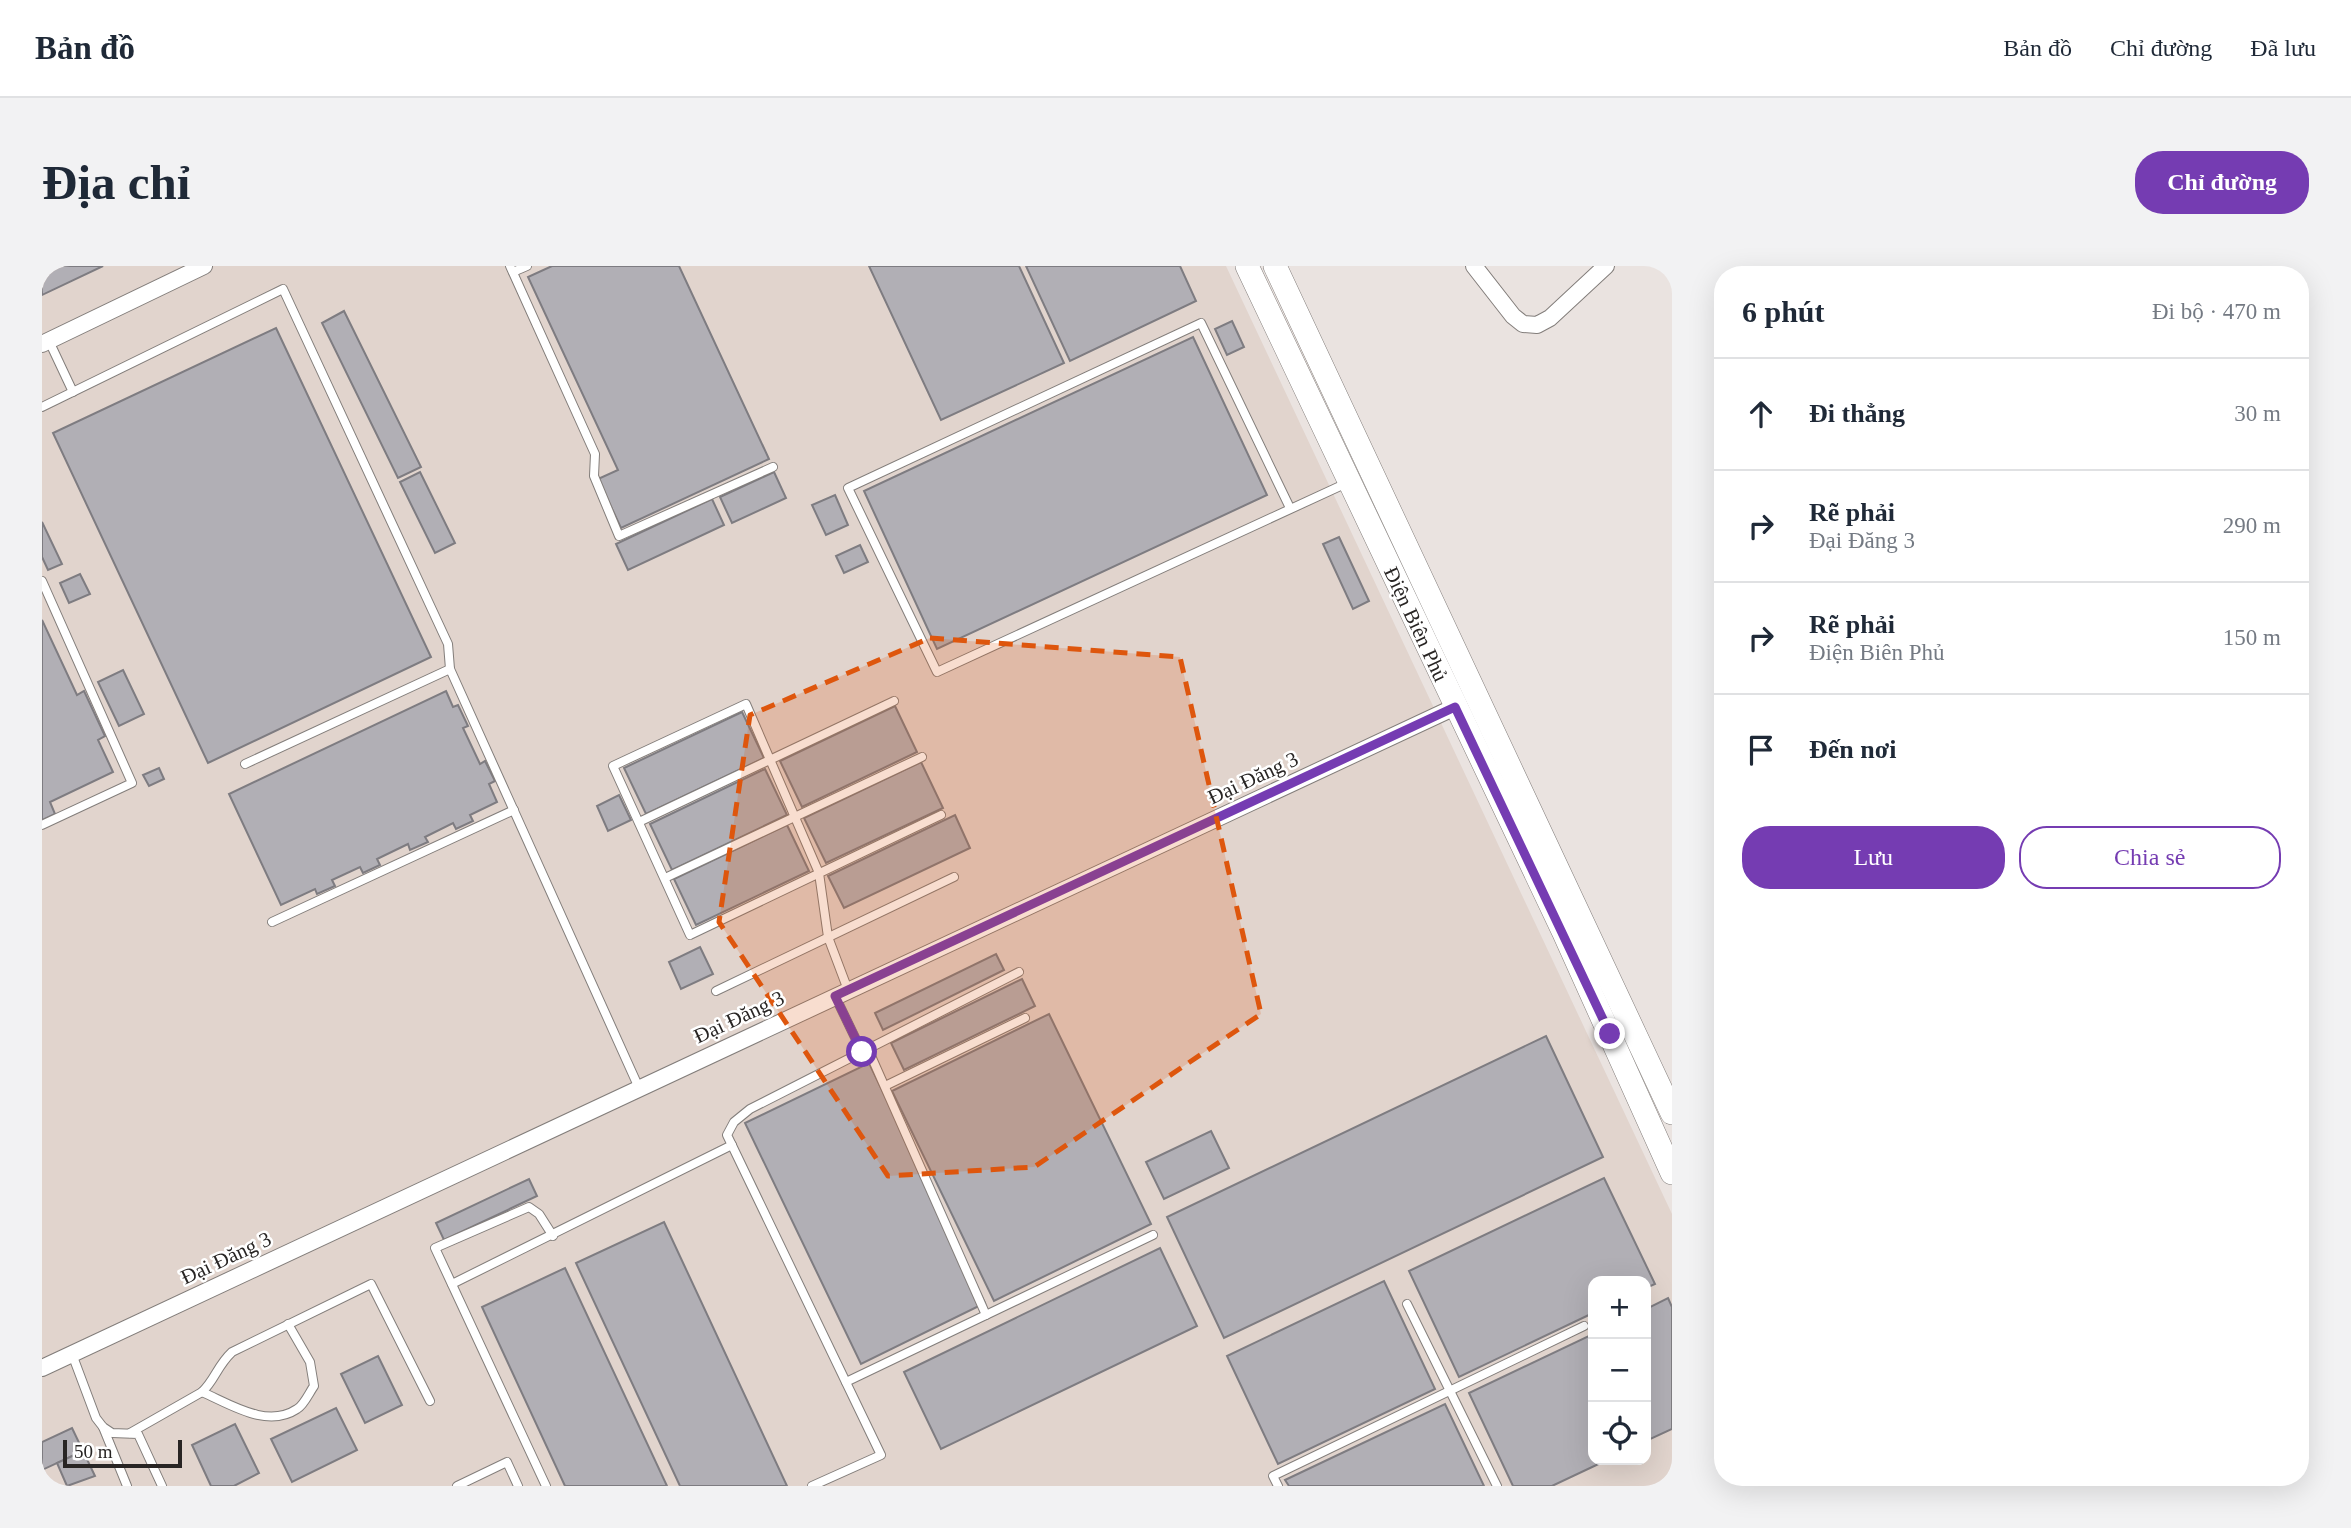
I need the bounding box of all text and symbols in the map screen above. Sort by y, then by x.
text: Bản đồ [35,30,135,66]
text: Bản đồ [2003,35,2072,61]
text: Chỉ đường [2110,35,2212,61]
text: Đã lưu [2250,35,2316,61]
button: Chỉ đường [2135,151,2309,214]
text: Địa chỉ [42,155,190,210]
text: 6 phút [1742,295,1825,328]
text: Đi bộ · 470 m [2152,299,2281,324]
icon: ahead [1742,395,1780,433]
text: Đi thẳng [1809,399,1905,428]
text: 30 m [2234,401,2281,426]
text: Rẽ phải [1809,498,1895,527]
icon: right [1742,507,1780,545]
text: 290 m [2223,513,2281,538]
text: Đại Đăng 3 [1809,528,1915,553]
street label: Điện Biên Phủ [1379,563,1453,686]
text: Rẽ phải [1809,610,1895,639]
icon: right [1742,619,1780,657]
text: 150 m [2223,625,2281,650]
text: Điện Biên Phủ [1809,640,1944,665]
icon: arrive [1742,731,1780,769]
text: Đến nơi [1809,735,1896,764]
street label: Đại Đăng 3 [1204,747,1302,809]
button: Lưu [1742,826,2005,889]
button: Chia sẻ [2019,826,2281,889]
street label: Đại Đăng 3 [690,986,788,1048]
route end [1594,1018,1625,1049]
route start [846,1036,877,1067]
street label: Đại Đăng 3 [177,1227,275,1289]
map controls [1588,1276,1651,1465]
button: + [1588,1276,1651,1339]
button: − [1588,1339,1651,1402]
button: locate [1588,1402,1651,1465]
scale bar [63,1437,182,1469]
text: 50 m [74,1441,113,1462]

